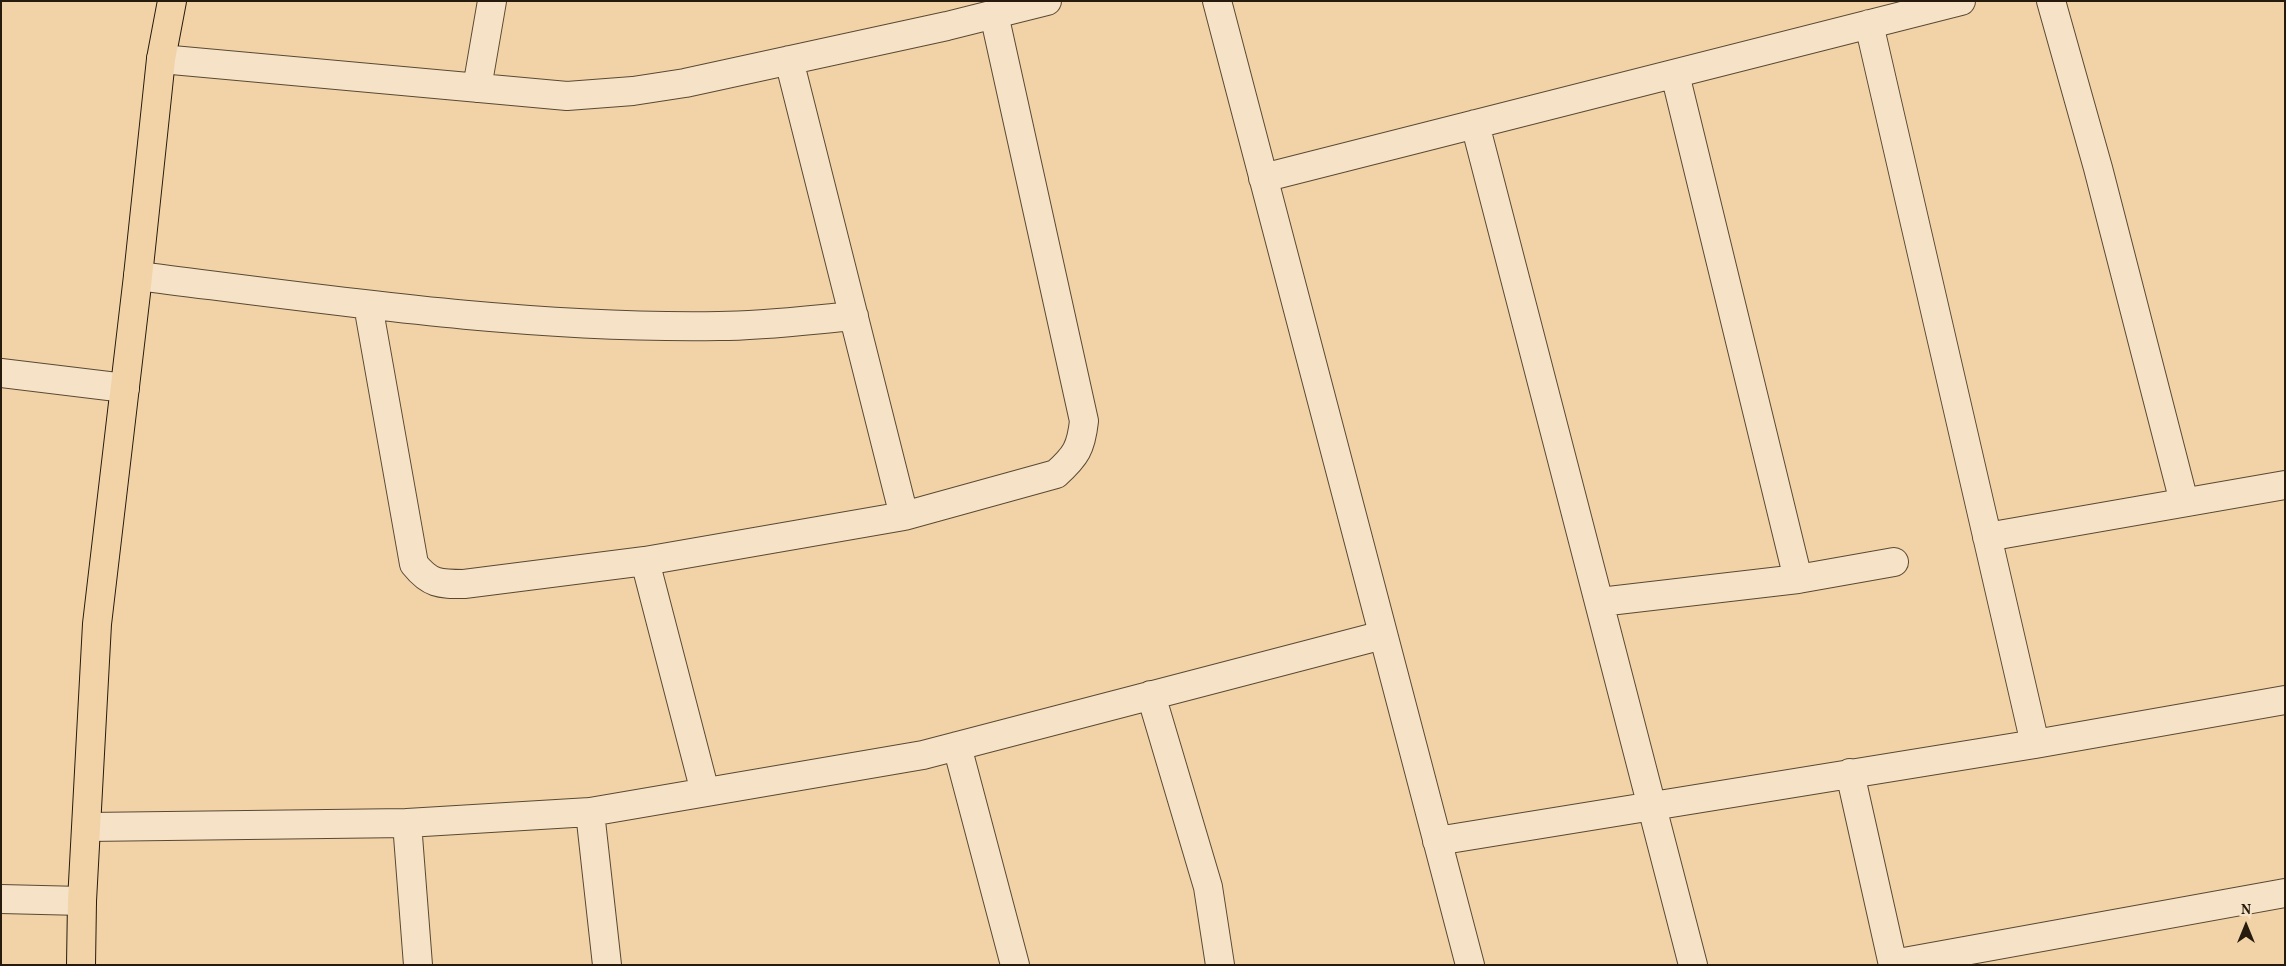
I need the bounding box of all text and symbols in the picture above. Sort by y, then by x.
north arrow [2221,901,2271,951]
text: N [2241,901,2251,920]

